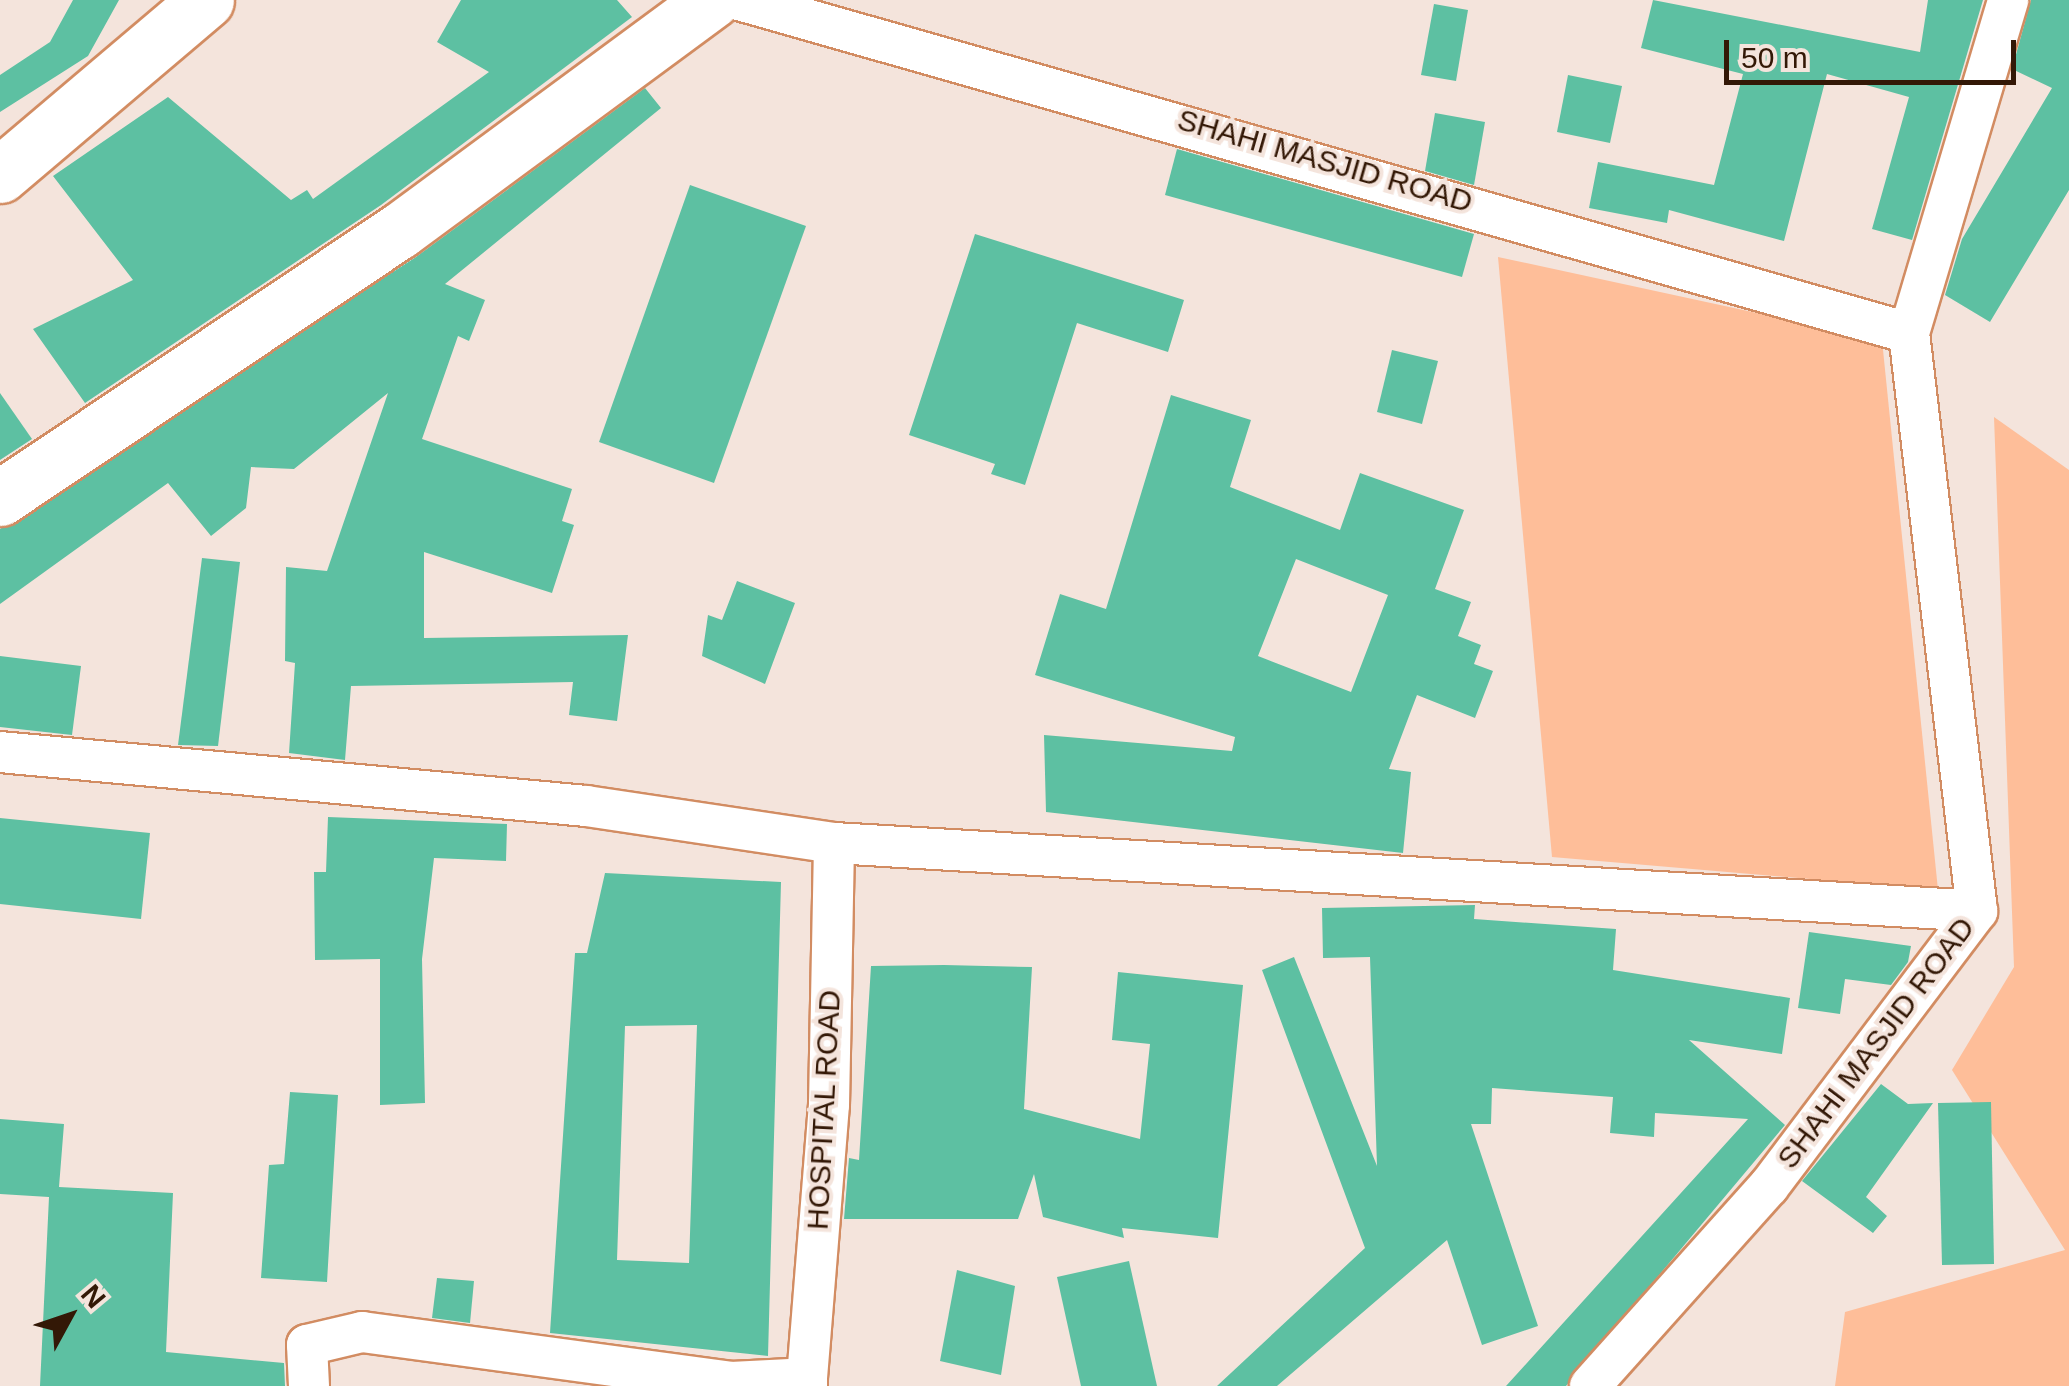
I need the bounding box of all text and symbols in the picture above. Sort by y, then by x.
scale bar [1729,20,2022,82]
text: 50 m [1741,41,1808,74]
street label: SHAHI MASJID ROAD [1173,102,1477,220]
street label: SHAHI MASJID ROAD [1770,910,1982,1176]
street label: HOSPITAL ROAD [800,989,848,1231]
north arrow [20,1266,120,1366]
text: N [75,1279,112,1314]

